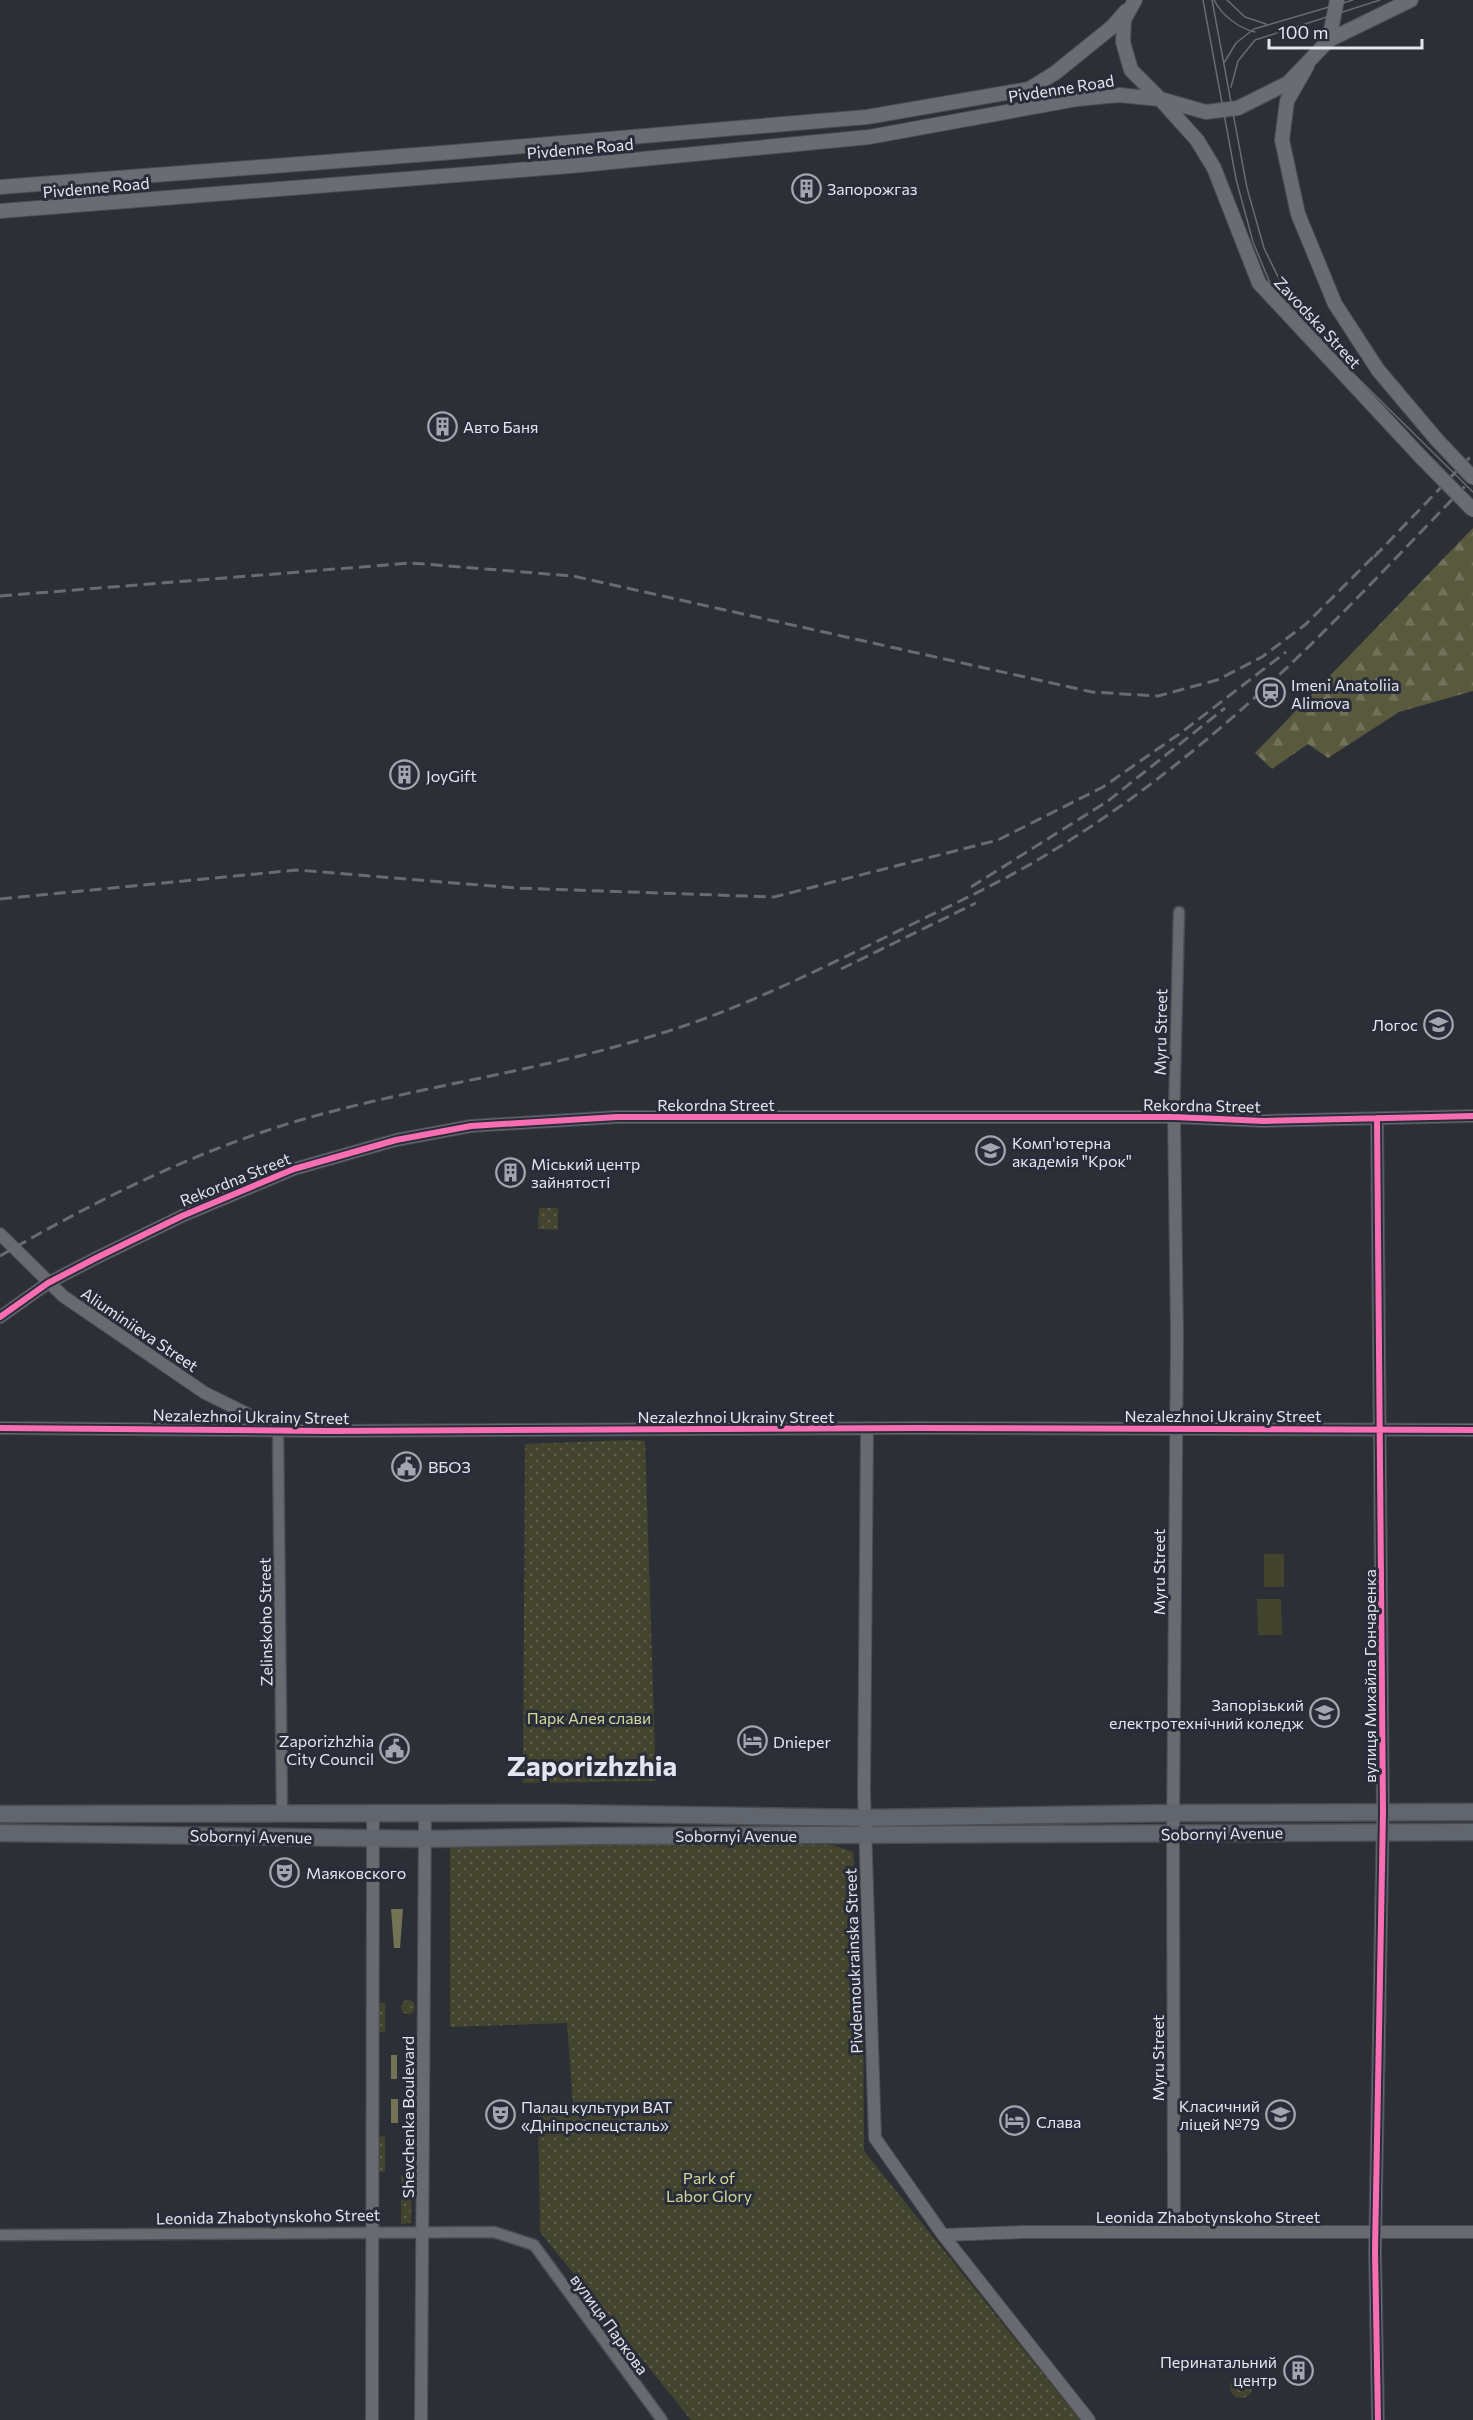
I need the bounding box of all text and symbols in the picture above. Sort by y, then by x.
scale bar [1269,12,1422,50]
text: 100 m [1278,21,1328,43]
street label: Pivdenne Road [1007,70,1115,106]
street label: Pivdenne Road [526,134,634,162]
building icon: Запорожгаз [790,172,822,204]
street label: Pivdenne Road [42,173,150,201]
place label: Запорожгаз [827,179,917,198]
street label: Zavodska Street [1271,272,1366,372]
building icon: Авто Баня [426,410,458,442]
place label: Авто Баня [463,417,538,436]
place label: Imeni Anatoliia Alimova [1291,675,1399,712]
station icon: Imeni Anatoliia Alimova [1254,677,1286,709]
building icon: JoyGift [389,759,421,791]
place label: JoyGift [426,766,477,785]
street label: Myru Street [1150,988,1170,1076]
school or university icon: Логос [1423,1008,1455,1040]
place label: Логос [1372,1015,1418,1034]
street label: Rekordna Street [1143,1094,1261,1116]
street label: Rekordna Street [657,1095,775,1114]
place label: Комп'ютерна академія "Крок" [1012,1133,1132,1170]
school or university icon: Комп'ютерна академія "Крок" [975,1135,1007,1167]
street label: Rekordna Street [177,1148,294,1210]
place label: Міський центр зайнятості [531,1154,640,1191]
building icon: Міський центр зайнятості [494,1156,526,1188]
street label: Aliuminiieva Street [78,1283,202,1375]
street label: Nezalezhnoi Ukrainy Street [152,1405,350,1427]
street label: Nezalezhnoi Ukrainy Street [1125,1406,1322,1425]
street label: Nezalezhnoi Ukrainy Street [638,1407,835,1426]
public building icon: ВБОЗ [391,1450,423,1482]
place label: ВБОЗ [428,1457,471,1476]
street label: Myru Street [1149,1528,1168,1615]
street label: Zelinskoho Street [254,1557,276,1687]
street label: вулиця Михайла Гончаренка [1360,1569,1379,1783]
place label: Запорізький електротехнічний коледж [1109,1695,1304,1732]
school or university icon: Запорізький електротехнічний коледж [1309,1697,1341,1729]
park label: Парк Алея слави [527,1708,651,1727]
hotel icon: Dnieper [736,1725,768,1757]
place label: Zaporizhzhia City Council [279,1731,374,1768]
place label: Dnieper [773,1732,831,1751]
public building icon: Zaporizhzhia City Council [379,1733,411,1765]
district label: Zaporizhzhia [507,1748,677,1782]
street label: Sobornyi Avenue [1161,1822,1283,1844]
street label: Sobornyi Avenue [190,1825,312,1847]
street label: Sobornyi Avenue [675,1826,797,1845]
theatre icon: Маяковского [269,1856,301,1888]
place label: Маяковского [306,1863,406,1882]
street label: Pivdennoukrainska Street [840,1867,866,2054]
street label: Myru Street [1148,2014,1167,2101]
street label: Shevchenka Boulevard [398,2036,417,2198]
place label: Класичний ліцей №79 [1179,2096,1260,2133]
place label: Палац культури ВАТ «Дніпроспецсталь» [521,2097,672,2134]
school or university icon: Класичний ліцей №79 [1265,2098,1297,2130]
theatre icon: Палац культури ВАТ «Дніпроспецсталь» [484,2099,516,2131]
hotel icon: Слава [999,2105,1031,2137]
place label: Слава [1036,2112,1081,2131]
park label: Park of Labor Glory [666,2168,752,2205]
street label: Leonida Zhabotynskoho Street [156,2205,381,2227]
street label: Leonida Zhabotynskoho Street [1096,2207,1321,2226]
street label: вулиця Паркова [567,2270,653,2378]
place label: Перинатальний центр [1160,2352,1277,2389]
building icon: Перинатальний центр [1282,2354,1314,2386]

